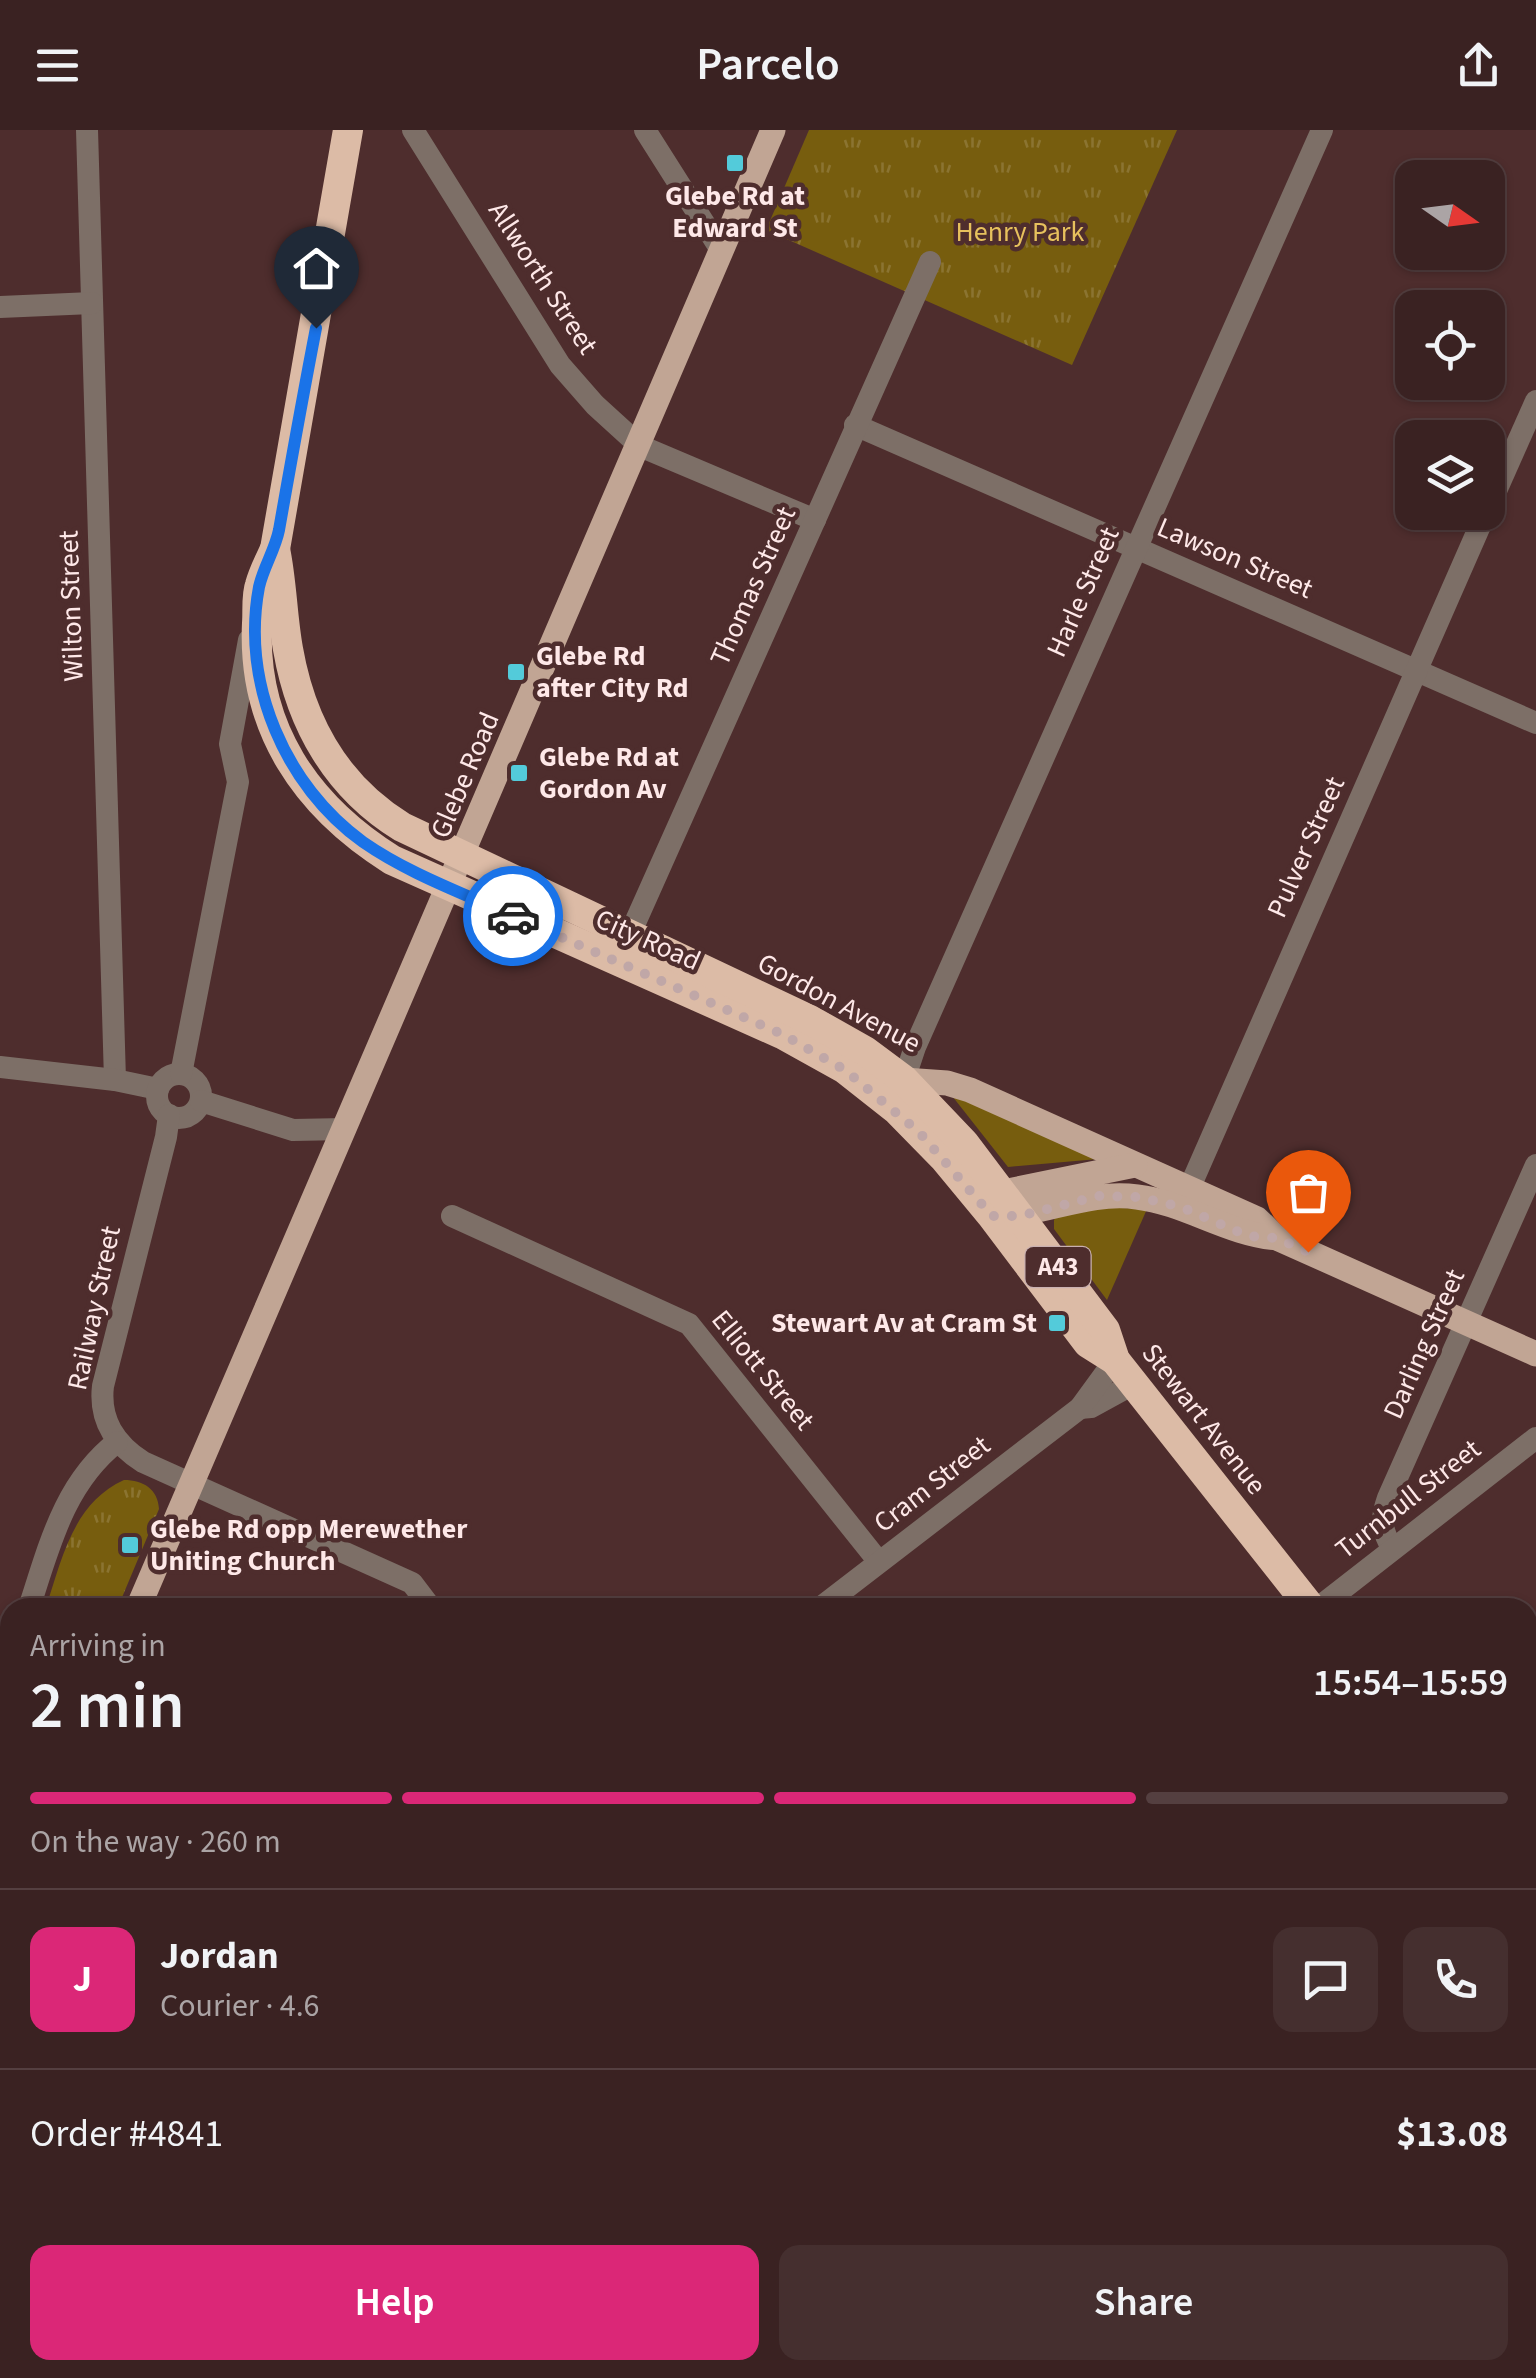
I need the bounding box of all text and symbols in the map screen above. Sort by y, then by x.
text: Parcelo [696,33,840,97]
icon: menu [30,38,85,93]
icon: share [1451,38,1506,93]
marker: Glebe Rd at Edward St [724,152,746,174]
north arrow [1395,160,1505,270]
map controls [1395,160,1505,530]
place label: Glebe Rd at Edward St [665,176,805,248]
street label: Allworth Street [479,194,608,363]
park label: Henry Park [956,212,1085,252]
pin [274,226,359,329]
icon: home [289,241,344,296]
button: locate [1395,290,1505,400]
button: layers [1395,420,1505,530]
street label: Thomas Street [700,500,806,672]
street label: Lawson Street [1151,507,1320,609]
street label: Harle Street [1036,520,1130,664]
street label: Wilton Street [48,529,94,682]
place label: Glebe Rd after City Rd [536,636,689,708]
marker: Glebe Rd after City Rd [505,661,527,683]
street label: Glebe Road [421,706,509,844]
place label: Glebe Rd at Gordon Av [539,737,679,809]
marker: Glebe Rd at Gordon Av [508,762,530,784]
street label: Pulver Street [1257,770,1355,924]
courier [463,866,563,966]
icon: car [486,889,541,944]
street label: City Road [589,899,707,981]
street label: Gordon Avenue [750,943,928,1063]
pin [1266,1150,1351,1253]
icon: bag [1281,1165,1336,1220]
street label: Railway Street [57,1222,131,1394]
road number: A43 [1026,1247,1090,1287]
street label: Darling Street [1373,1262,1475,1425]
street label: Elliott Street [702,1301,824,1439]
place label: Stewart Av at Cram St [771,1303,1037,1343]
marker: Stewart Av at Cram St [1046,1312,1068,1334]
street label: Stewart Avenue [1132,1335,1276,1503]
street label: Cram Street [865,1425,999,1542]
street label: Turnbull Street [1327,1429,1490,1569]
place label: Glebe Rd opp Merewether Uniting Church [150,1509,468,1581]
marker: Glebe Rd opp Merewether Uniting Church [119,1534,141,1556]
text: Arriving in [30,1623,166,1669]
text: 15:54–15:59 [1313,1656,1508,1710]
text: 2 min [30,1660,185,1753]
text: On the way · 260 m [30,1819,281,1865]
button: chat [1273,1927,1378,2032]
button: phone [1403,1927,1508,2032]
text: Jordan [160,1929,279,1983]
text: J [73,1952,92,2006]
text: Courier · 4.6 [160,1983,320,2029]
text: Order #4841 [30,2107,223,2161]
text: $13.08 [1396,2107,1508,2161]
button: Help [30,2245,759,2360]
button: Share [779,2245,1508,2360]

